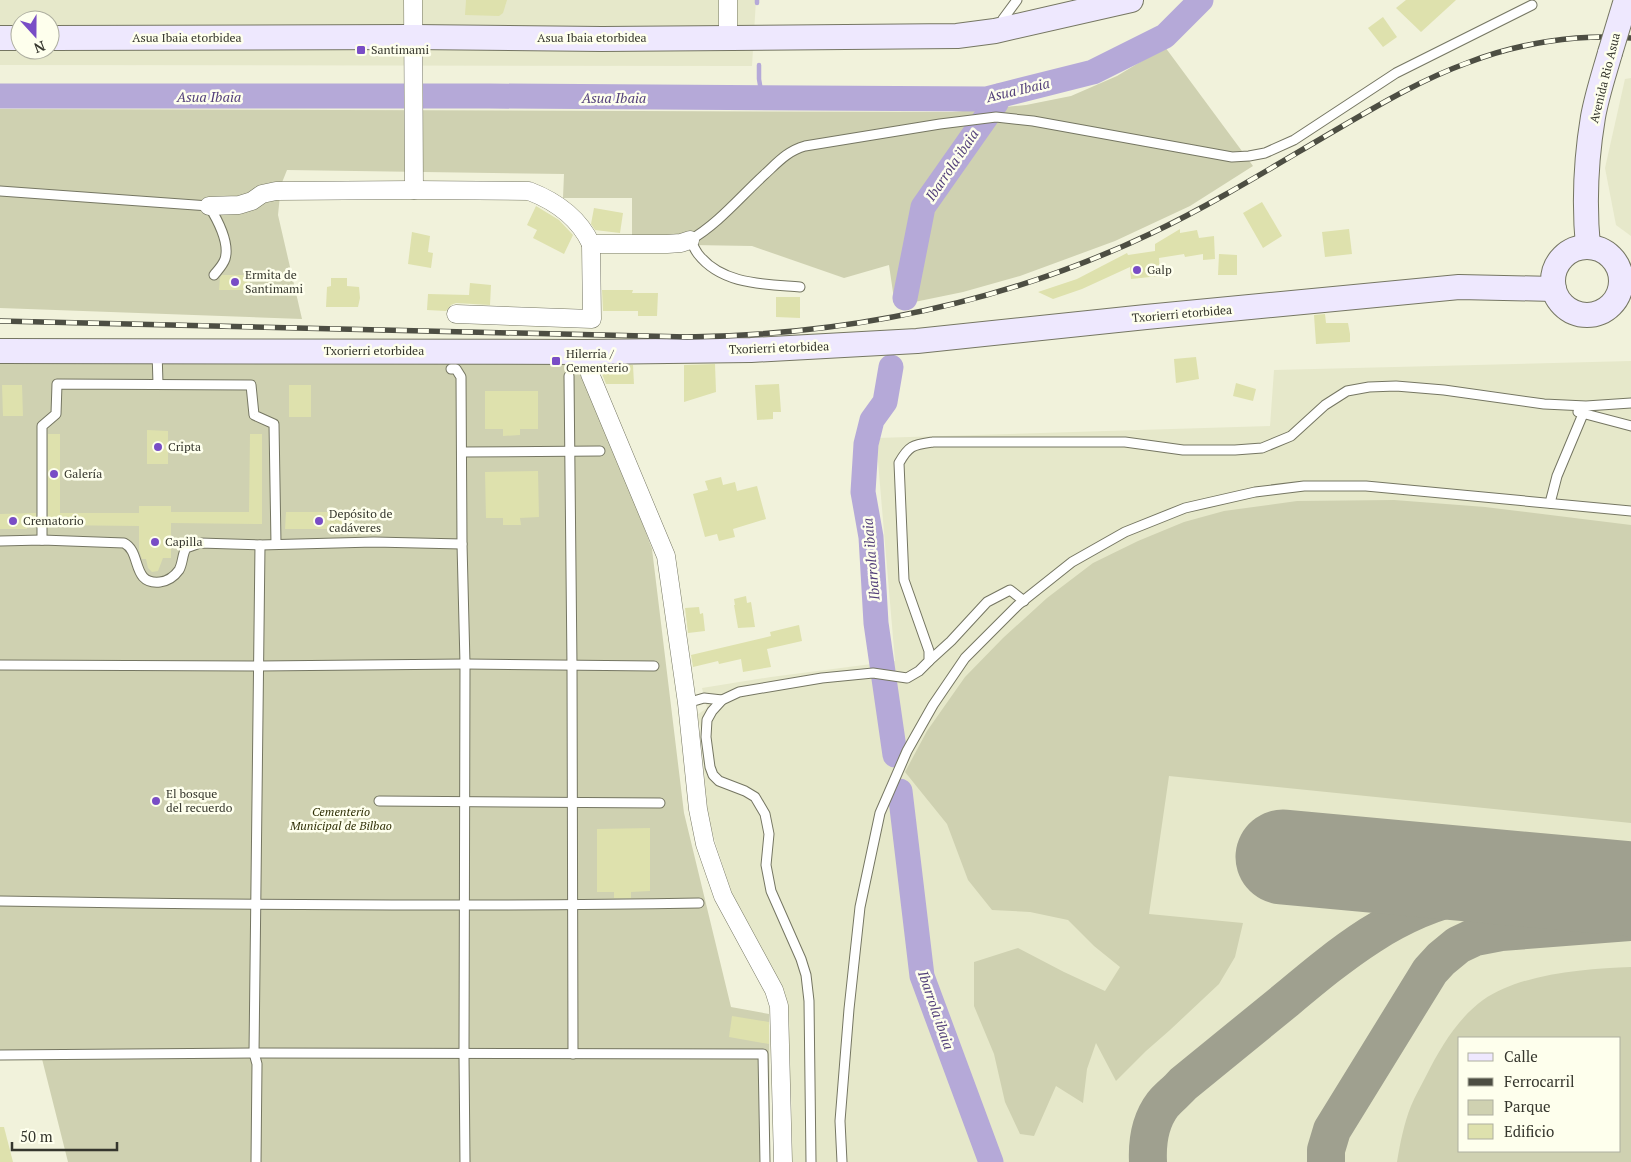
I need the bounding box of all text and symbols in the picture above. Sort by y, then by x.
north arrow [10,10,60,60]
street label: Asua Ibaia etorbidea [132,30,242,45]
street label: Asua Ibaia etorbidea [537,30,647,45]
street label: Avenida Rio Asua [1586,31,1623,125]
text: N [31,37,48,59]
place label: Santimami [371,42,429,57]
marker: Santimami [355,44,367,56]
water label: Asua Ibaia [983,73,1051,106]
water label: Asua Ibaia [176,87,241,106]
water label: Asua Ibaia [581,88,646,107]
water label: Ibarrola ibaia [920,125,983,205]
place label: Galp [1147,262,1172,277]
marker: Galp [1131,264,1143,276]
place label: Ermita de Santimami [245,267,303,296]
marker: Ermita de Santimami [229,276,241,288]
street label: Txorierri etorbidea [1131,302,1233,325]
street label: Txorierri etorbidea [729,338,829,357]
street label: Txorierri etorbidea [324,343,424,358]
place label: Hilerria / Cementerio [566,346,629,375]
marker: Hilerria / Cementerio [550,355,562,367]
place label: Cripta [168,439,201,454]
marker: Cripta [152,441,164,453]
place label: Galería [64,466,102,481]
marker: Galería [48,468,60,480]
place label: Depósito de cadáveres [329,506,392,535]
place label: Crematorio [23,513,84,528]
marker: Crematorio [7,515,19,527]
marker: Depósito de cadáveres [313,515,325,527]
water label: Ibarrola ibaia [857,517,884,602]
place label: Capilla [165,534,202,549]
marker: Capilla [149,536,161,548]
place label: El bosque del recuerdo [166,786,233,815]
marker: El bosque del recuerdo [150,795,162,807]
park label: Cementerio Municipal de Bilbao [289,804,392,833]
water label: Ibarrola ibaia [914,967,959,1052]
legend [1458,1037,1621,1152]
text: Calle [1504,1046,1538,1066]
text: Ferrocarril [1504,1071,1575,1091]
text: Parque [1504,1096,1551,1116]
scale bar [12,1120,118,1152]
text: Edificio [1504,1121,1554,1141]
text: 50 m [20,1126,53,1146]

